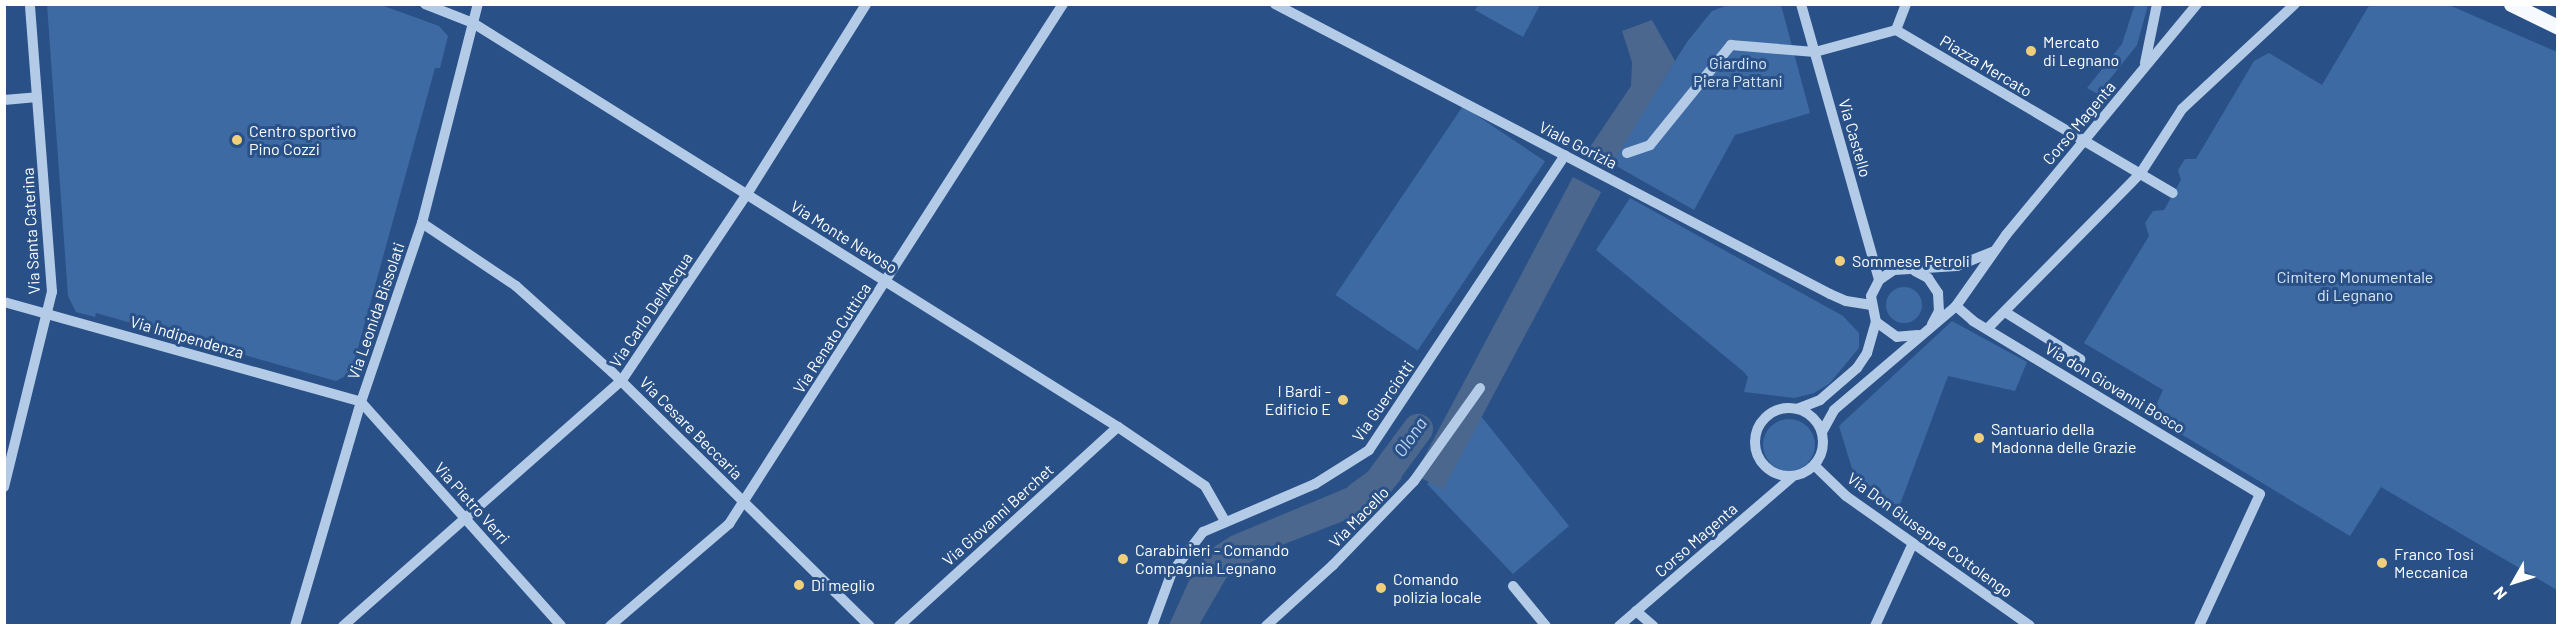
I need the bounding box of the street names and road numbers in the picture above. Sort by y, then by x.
street label: Piazza Mercato [1937,31,2035,101]
street label: Corso Magenta [2038,77,2120,169]
street label: Via Castello [1835,97,1875,179]
street label: Viale Gorizia [1536,117,1620,173]
street label: Via Santa Caterina [18,167,44,295]
street label: Via Monte Nevoso [787,196,901,278]
street label: Via Leonida Bissolati [344,240,408,382]
street label: Via Carlo Dell'Acqua [605,249,697,371]
street label: Via Renato Cuttica [789,279,875,397]
street label: Via Indipendenza [128,312,246,362]
street label: Via don Giovanni Bosco [2041,339,2189,437]
street label: Via Guerciotti [1348,357,1418,445]
street label: Via Cesare Beccaria [636,373,746,483]
street label: Via Pietro Verri [430,458,514,548]
street label: Via Giovanni Berchet [939,460,1057,570]
street label: Via Don Giuseppe Cottolengo [1844,469,2016,601]
street label: Via Macello [1325,483,1393,551]
street label: Corso Magenta [1651,499,1741,581]

